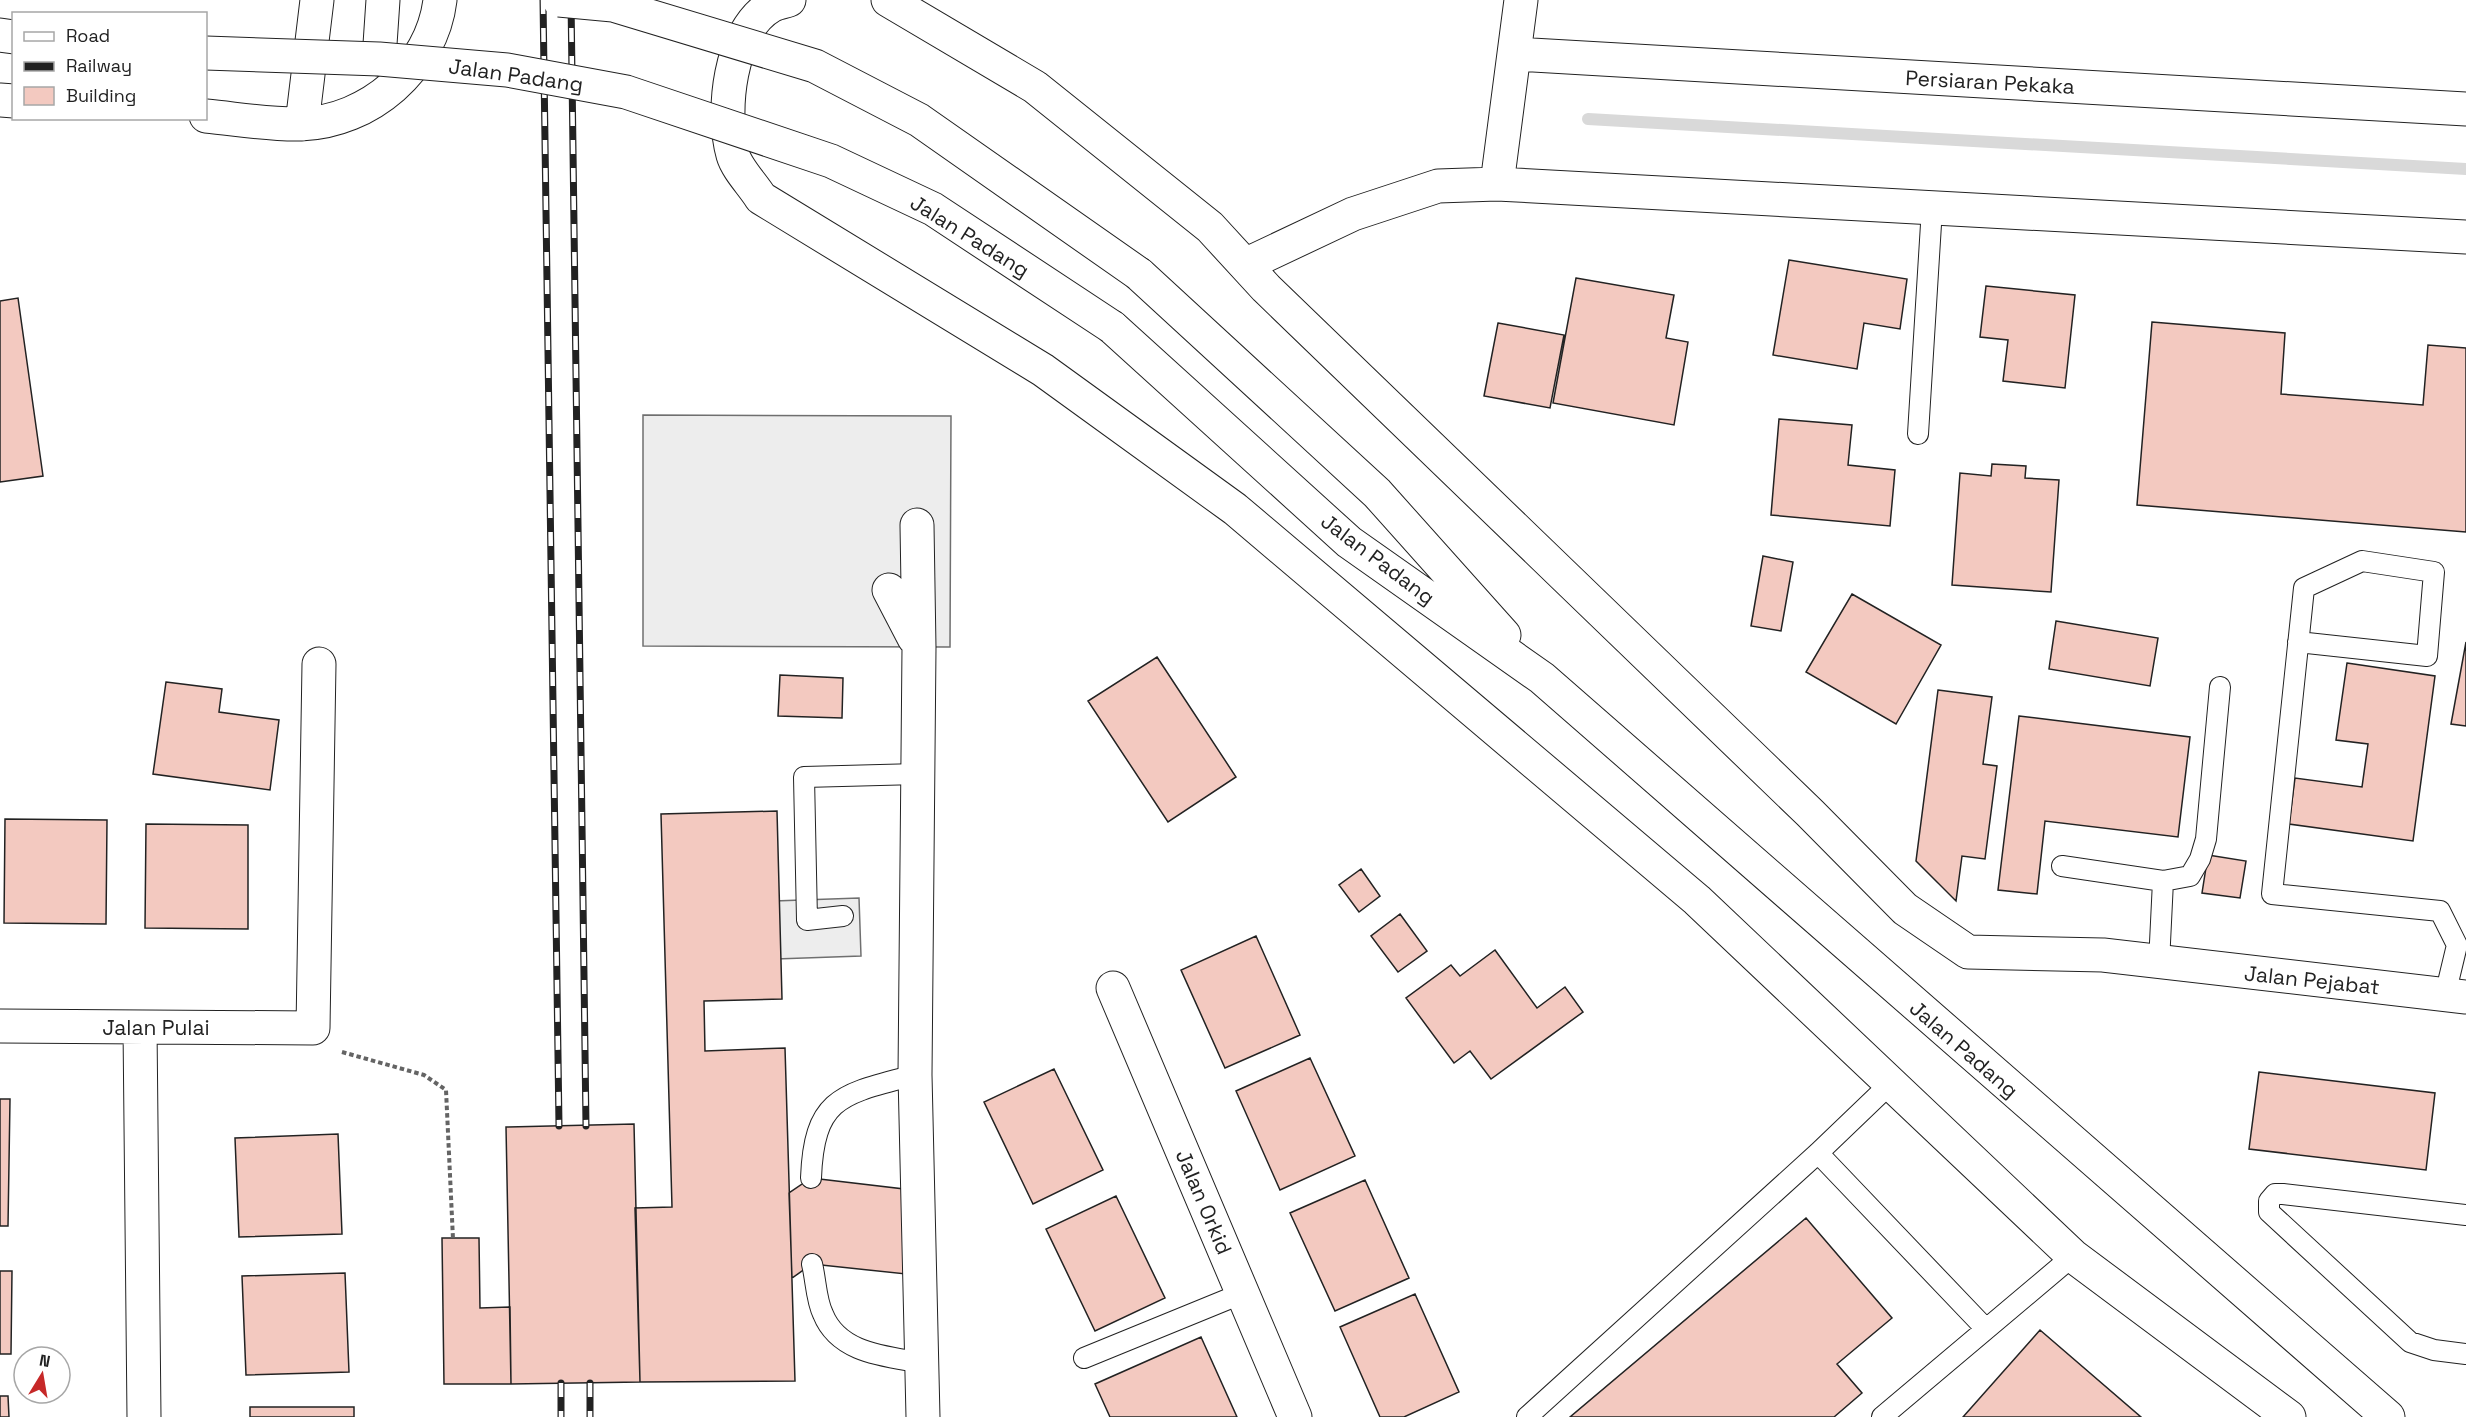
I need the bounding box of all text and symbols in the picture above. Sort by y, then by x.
legend [12,12,207,120]
text: Road [66,24,110,47]
street label: Jalan Padang [447,52,585,98]
text: Railway [66,54,132,77]
street label: Persiaran Pekaka [1905,64,2075,100]
text: Building [66,84,136,107]
street label: Jalan Padang [905,189,1035,283]
street label: Jalan Padang [1316,507,1440,611]
street label: Jalan Pejabat [2243,959,2381,1001]
street label: Jalan Padang [1904,994,2024,1104]
street label: Jalan Pulai [102,1014,210,1041]
street label: Jalan Orkid [1170,1145,1238,1259]
north arrow [12,1345,72,1405]
text: N [37,1349,52,1372]

